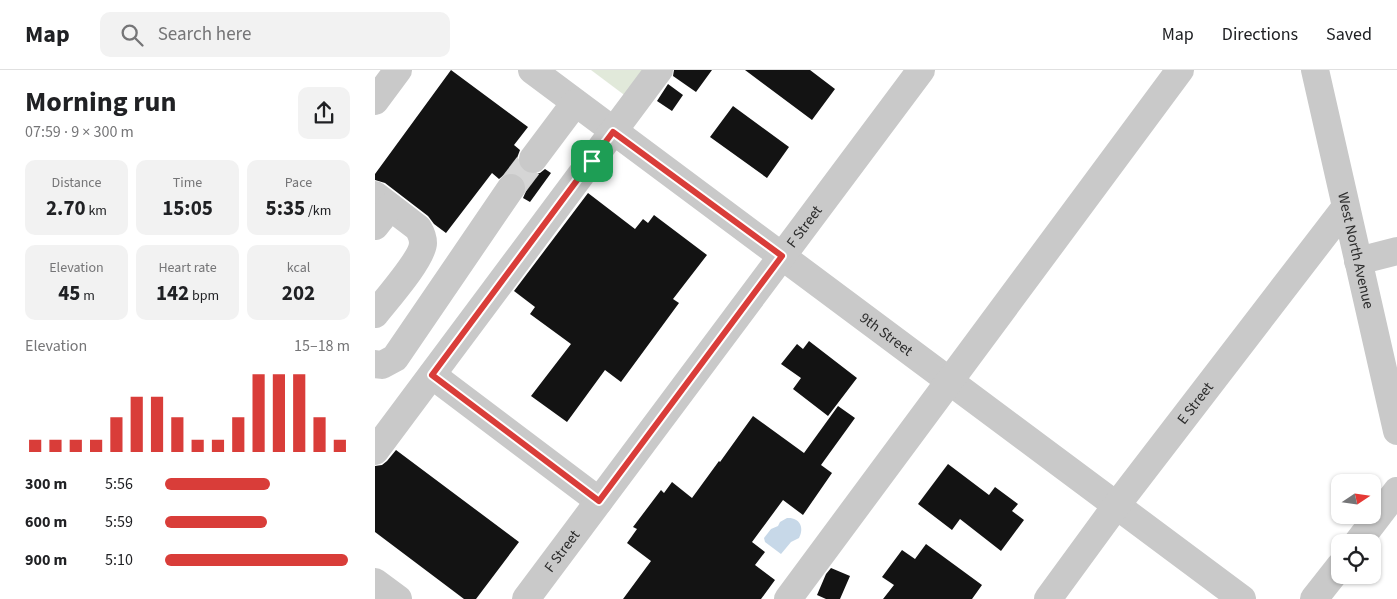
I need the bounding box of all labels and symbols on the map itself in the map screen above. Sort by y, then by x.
pin [571,140,613,182]
street label: West North Avenue [1332,190,1379,311]
street label: F Street [782,201,827,252]
street label: 9th Street [855,308,917,361]
street label: E Street [1172,378,1219,429]
north arrow [1331,474,1381,524]
street label: F Street [540,526,585,577]

